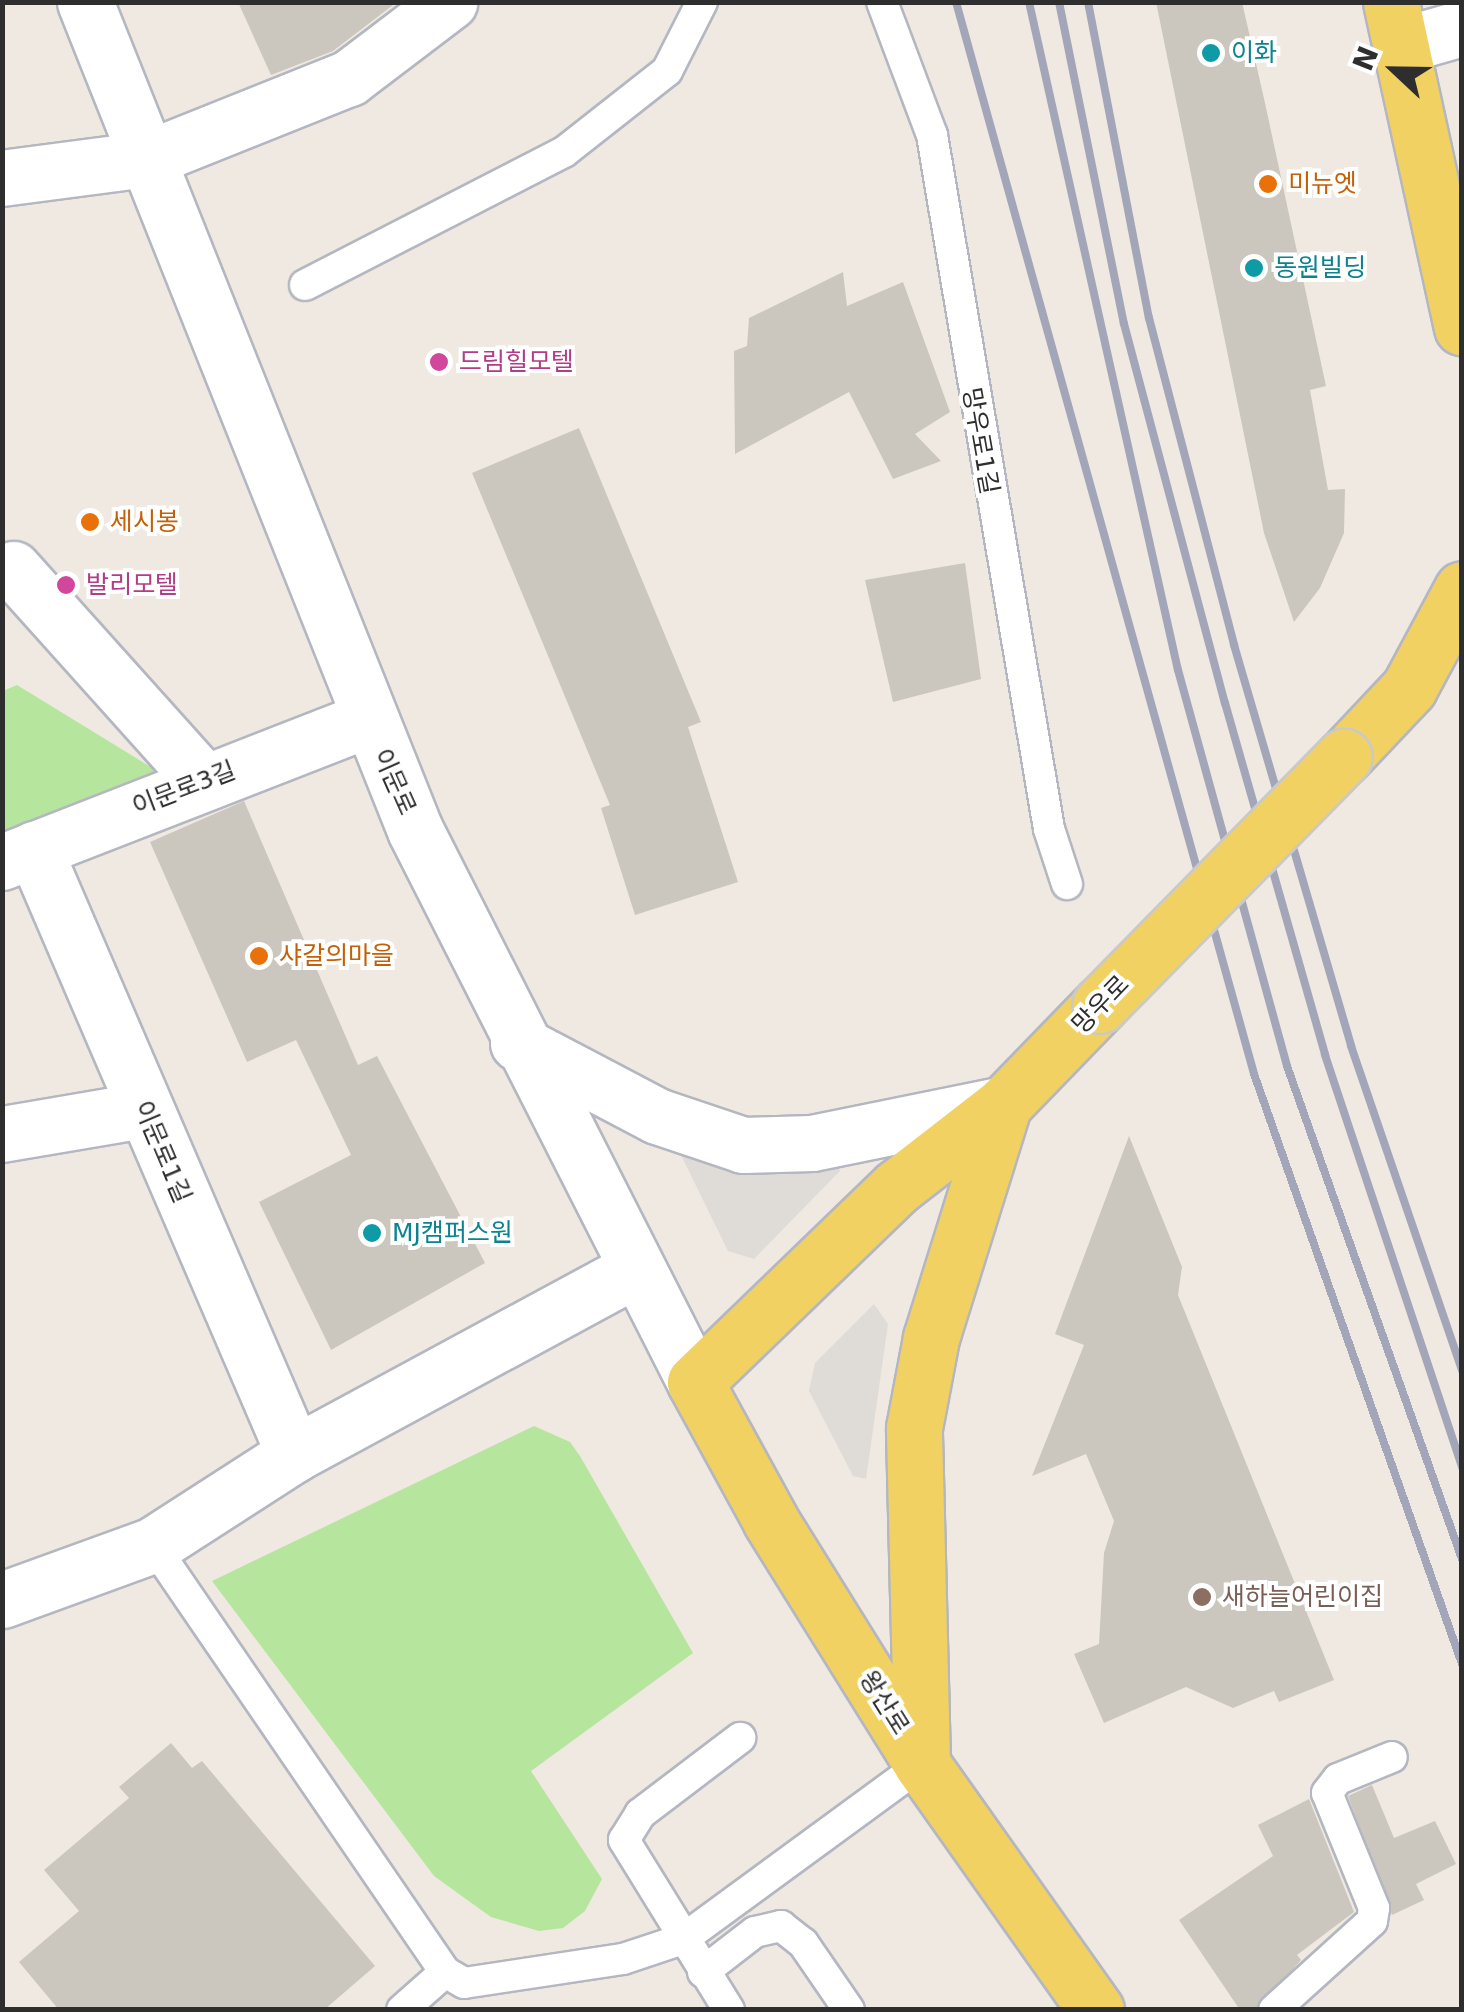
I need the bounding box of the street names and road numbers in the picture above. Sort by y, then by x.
street label: 망우로1길 [956,385,1004,497]
street label: 이문로 [366,744,422,820]
street label: 이문로3길 [128,756,240,822]
street label: 망우로 [1066,970,1136,1040]
street label: 이문로1길 [127,1096,197,1208]
street label: 왕산로 [853,1666,915,1740]

